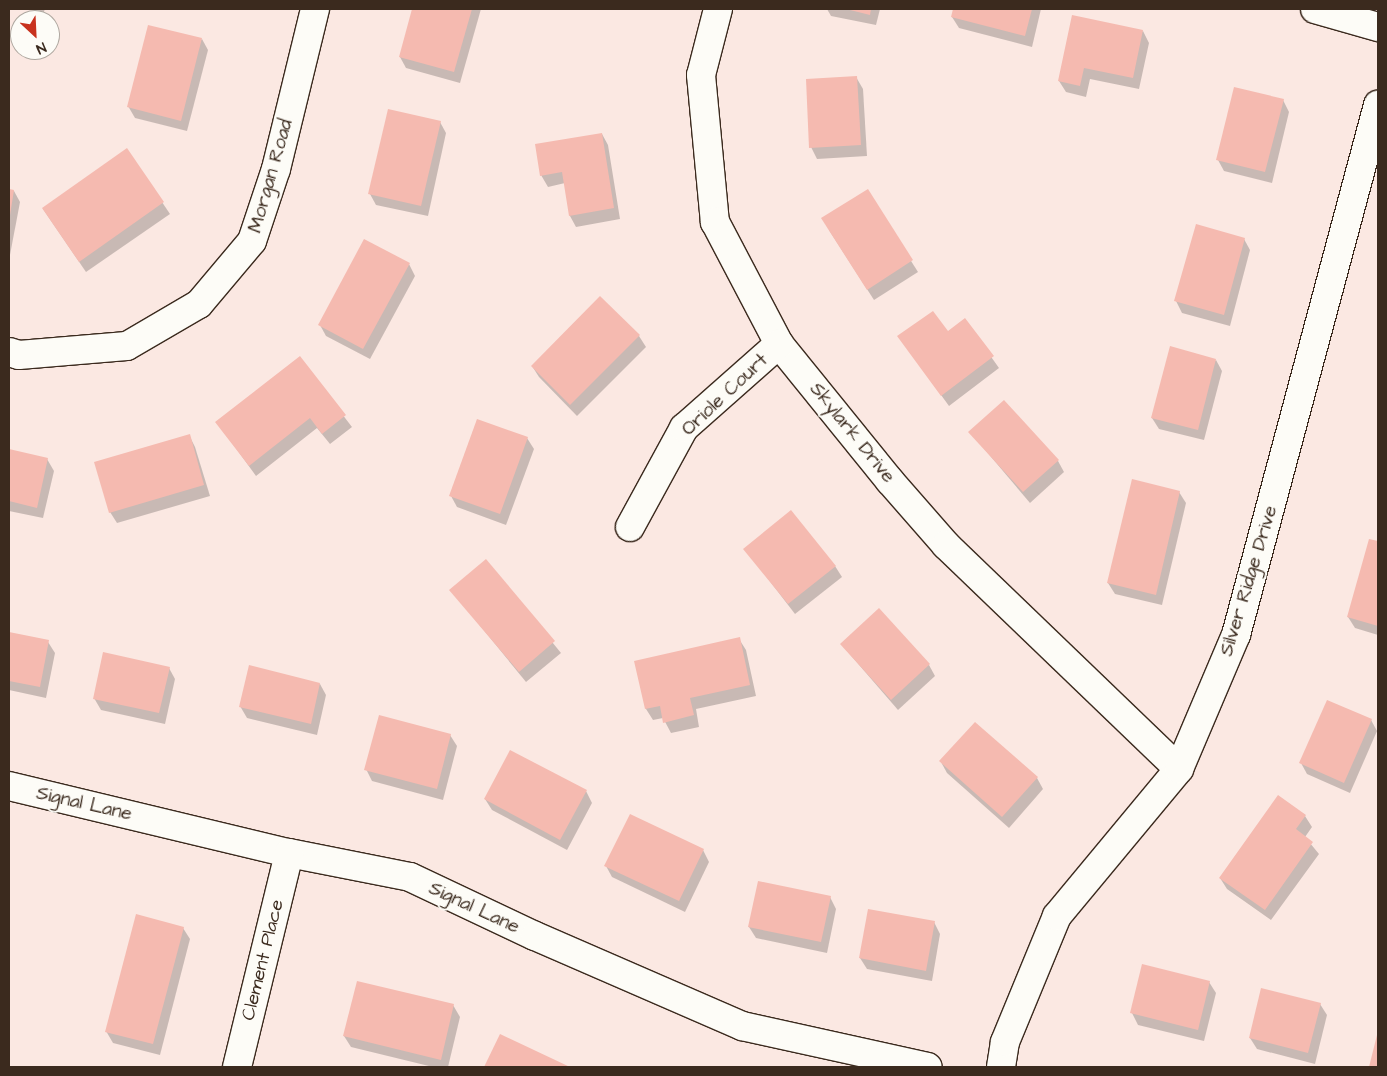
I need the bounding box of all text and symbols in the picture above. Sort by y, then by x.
north arrow [10,10,60,60]
text: N [33,37,49,59]
street label: Morgan Road [244,117,298,235]
street label: Oriole Court [677,349,773,441]
street label: Skylark Drive [805,378,899,488]
street label: Silver Ridge Drive [1215,503,1283,659]
street label: Signal Lane [34,782,134,826]
street label: Signal Lane [425,877,523,939]
street label: Clement Place [237,897,289,1023]

